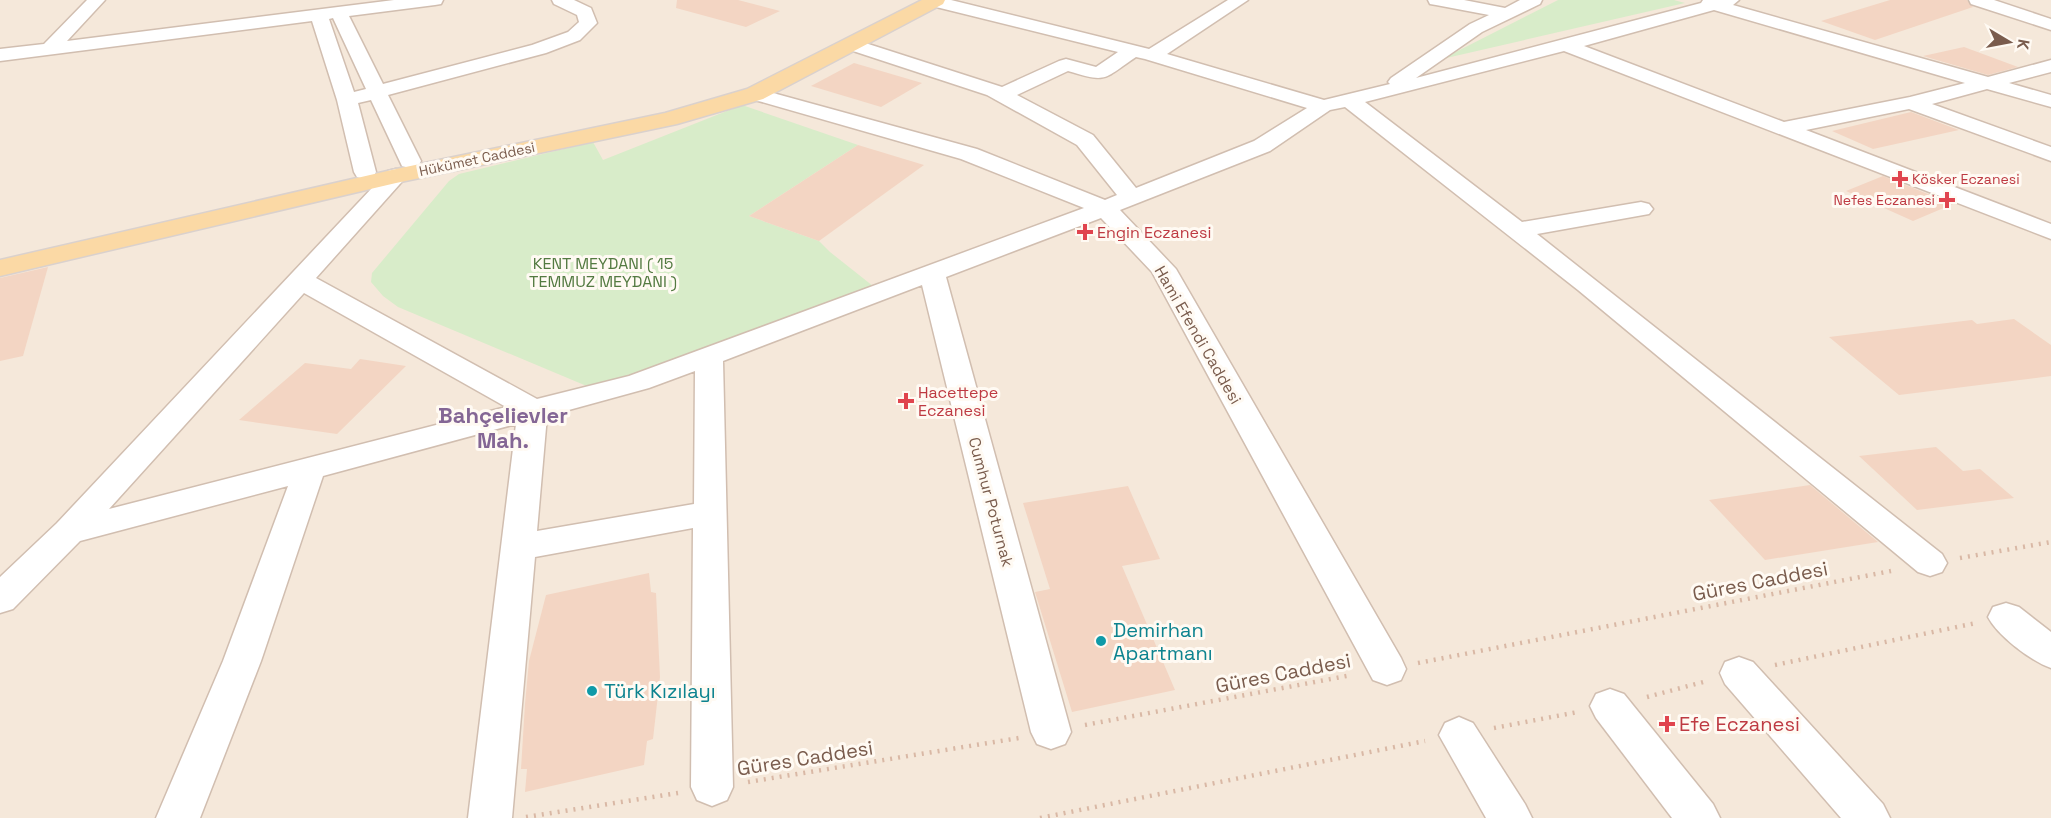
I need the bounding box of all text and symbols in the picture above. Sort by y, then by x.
north arrow [1979,12,2039,72]
text: K [2012,38,2034,51]
street label: Hükümet Caddesi [417,138,537,180]
place label: Kösker Eczanesi [1912,170,2020,188]
marker: Kösker Eczanesi [1893,172,1907,186]
place label: Nefes Eczanesi [1834,191,1935,209]
marker: Nefes Eczanesi [1940,193,1954,207]
place label: Engin Eczanesi [1097,222,1211,243]
marker: Engin Eczanesi [1078,225,1092,239]
park label: KENT MEYDANI ( 15 TEMMUZ MEYDANI ) [529,253,677,292]
street label: Hami Efendi Caddesi [1150,262,1246,408]
place label: Hacettepe Eczanesi [918,382,998,421]
marker: Hacettepe Eczanesi [899,394,913,408]
district label: Bahçelievler Mah. [438,401,568,454]
street label: Cumhur Poturnak [964,435,1018,569]
street label: Güres Caddesi [1690,555,1830,607]
place label: Demirhan Apartmanı [1113,617,1213,666]
marker: Demirhan Apartmanı [1094,634,1108,648]
street label: Güres Caddesi [1213,647,1353,699]
place label: Türk Kızılayı [604,678,716,704]
marker: Türk Kızılayı [585,684,599,698]
place label: Efe Eczanesi [1679,711,1800,737]
marker: Efe Eczanesi [1660,717,1674,731]
street label: Güres Caddesi [735,734,875,782]

